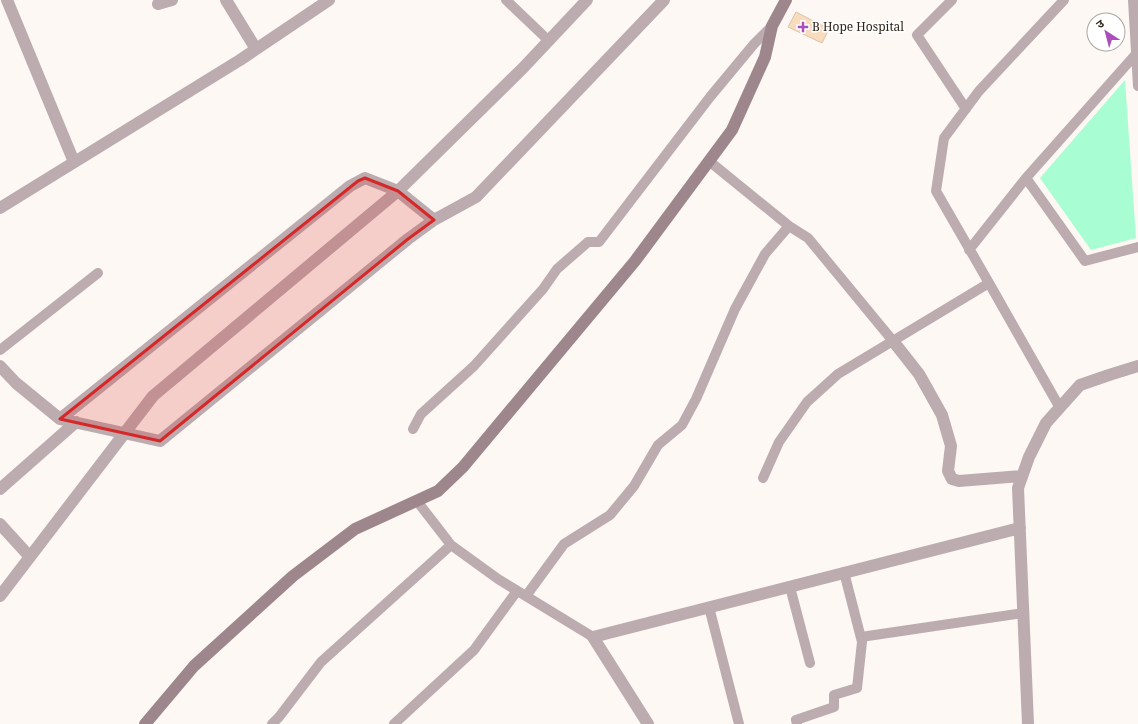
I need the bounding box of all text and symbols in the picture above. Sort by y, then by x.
north arrow [1086,12,1126,52]
text: उ [1093,15,1107,31]
place label: B Hope Hospital [812,18,904,35]
marker: B Hope Hospital [797,21,809,33]

